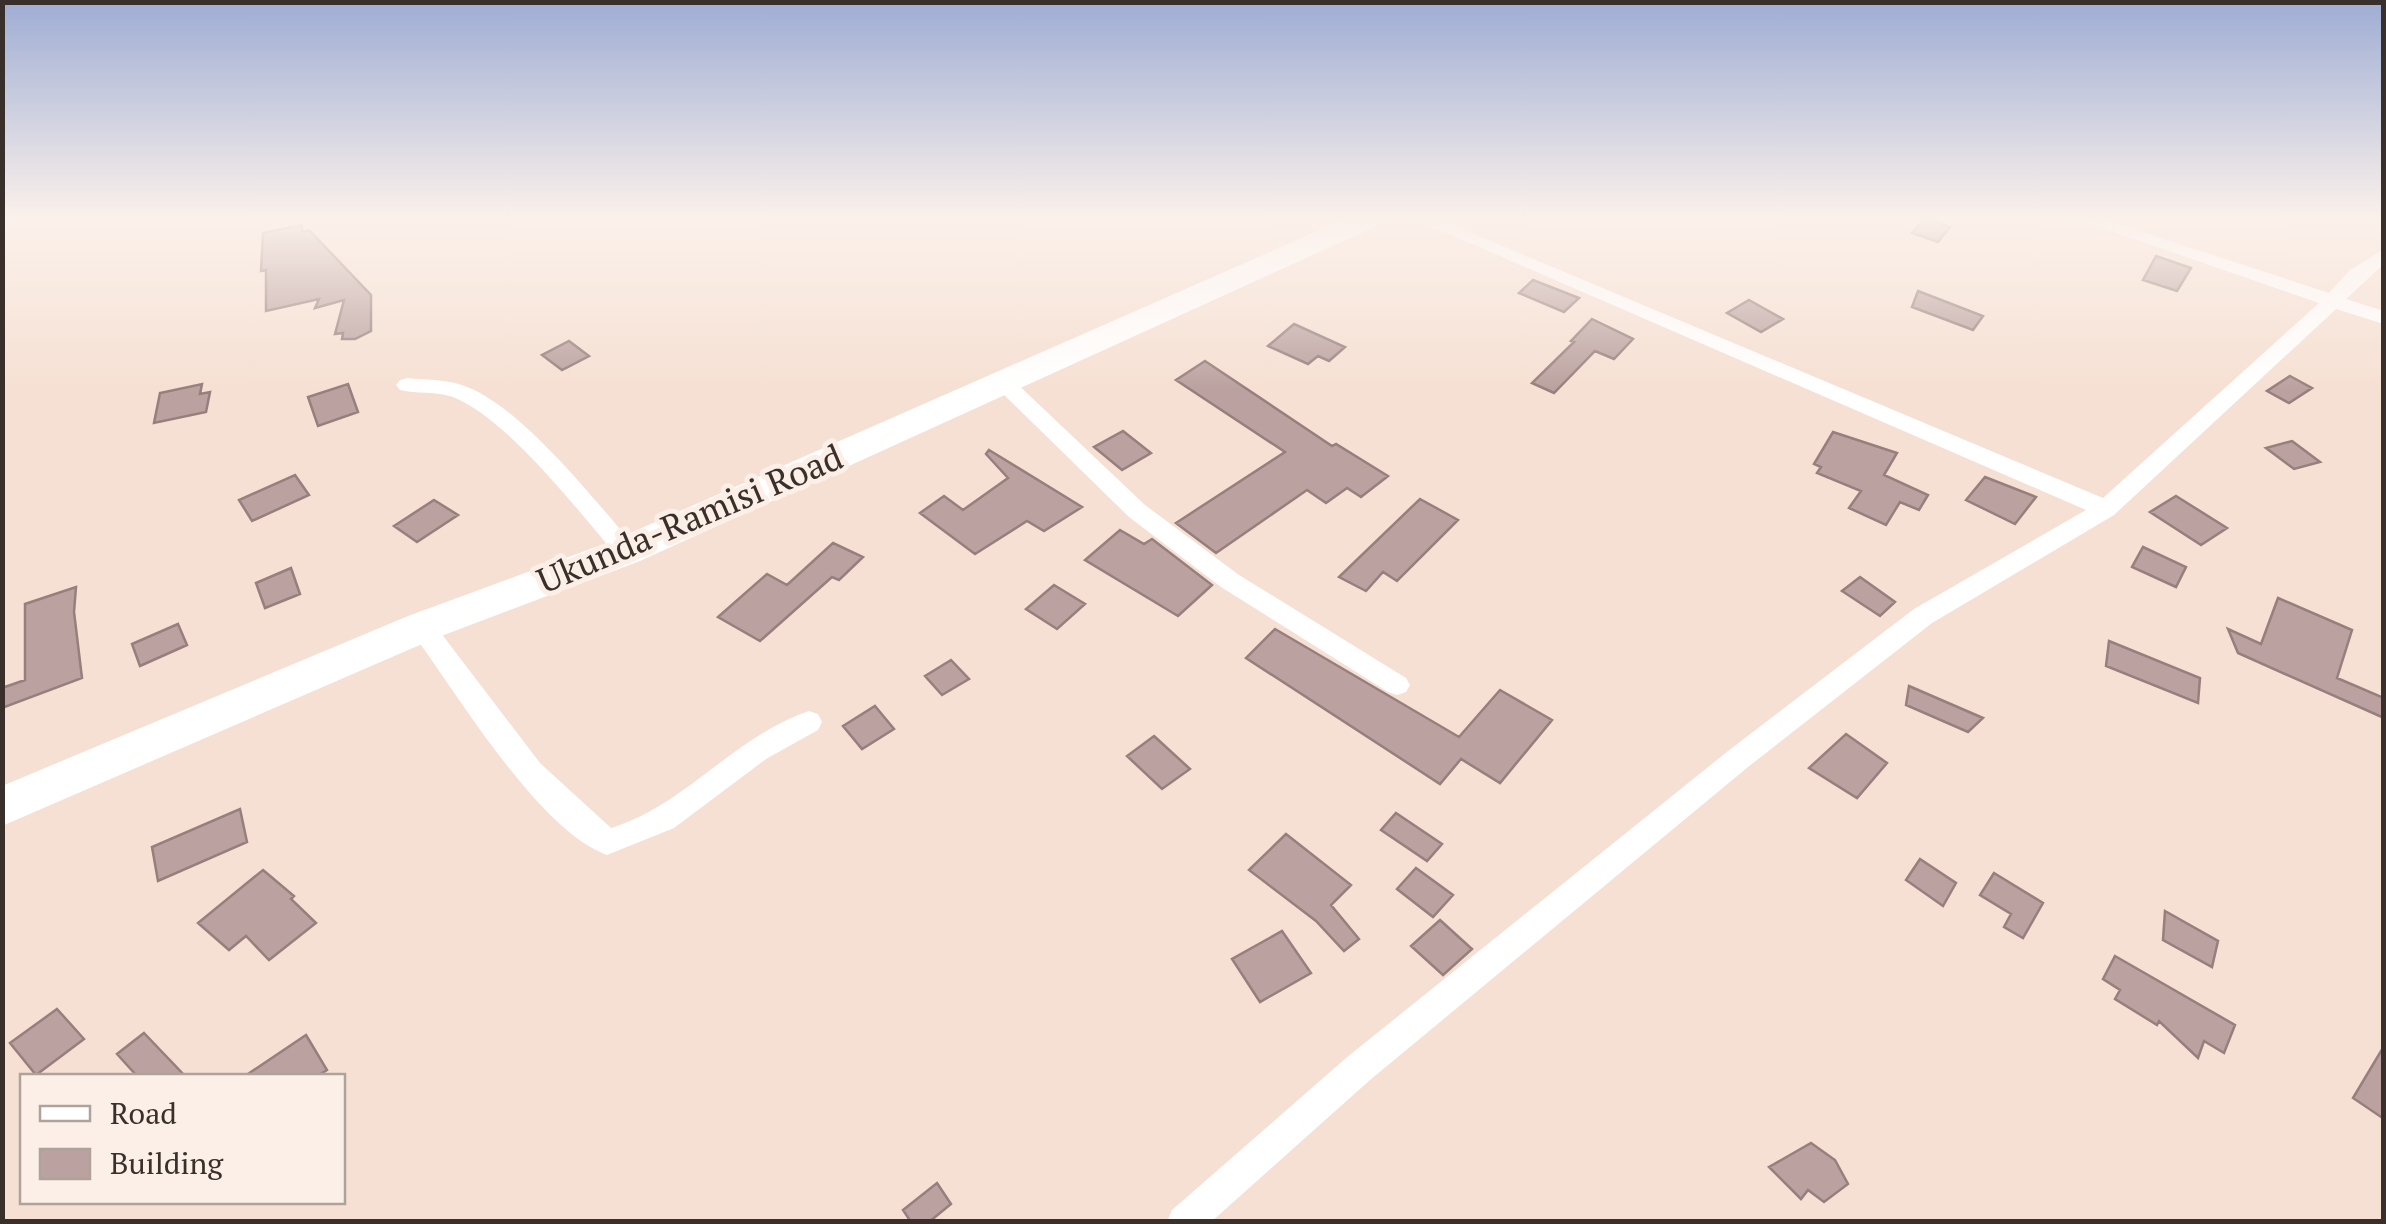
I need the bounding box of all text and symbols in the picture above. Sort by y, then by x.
street label: Ukunda-Ramisi Road [530,433,849,603]
legend [20,1074,345,1204]
text: Road [110,1093,177,1133]
text: Building [110,1143,224,1183]

